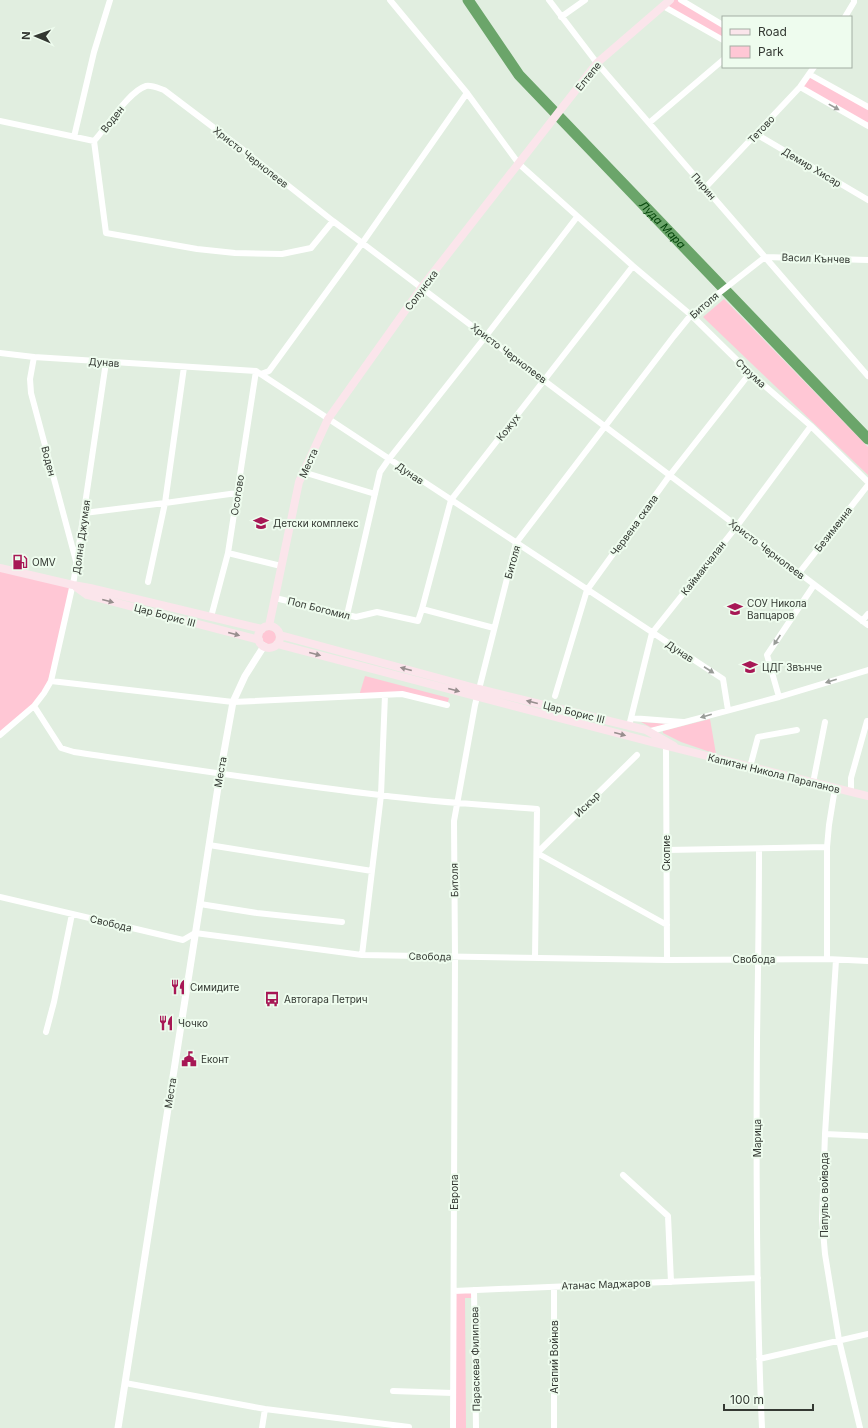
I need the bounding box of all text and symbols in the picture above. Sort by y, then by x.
north arrow [16,16,56,56]
legend [722,16,852,68]
text: Road [758,24,787,39]
text: N [19,31,33,40]
text: Park [758,44,784,59]
street label: Елтепе [573,59,603,93]
street label: Воден [98,103,126,135]
one-way arrow [828,103,840,110]
street label: Тетово [745,113,777,145]
street label: Христо Чернопеев [211,124,291,190]
street label: Демир Хисар [780,145,844,189]
street label: Пирин [689,170,719,202]
water label: Луда Мара [636,198,689,252]
street label: Васил Кънчев [781,251,851,265]
street label: Солунска [402,268,440,312]
street label: Битоля [687,289,721,321]
street label: Христо Чернопеев [469,321,550,386]
street label: Дунав [88,355,120,369]
street label: Струма [733,356,769,390]
street label: Кожух [494,411,523,443]
street label: Воден [39,445,59,477]
street label: Места [296,446,320,480]
street label: Дунав [394,459,426,487]
street label: Осогово [228,474,246,516]
street label: Червена скала [608,492,660,558]
street label: Долна Джумая [70,499,92,575]
street label: Безименна [812,504,854,554]
school or university icon: Детски комплекс [252,514,270,532]
place label: Детски комплекс [273,517,359,529]
street label: Христо Чернопеев [727,517,808,582]
street label: Каймакчалан [678,538,728,598]
street label: Битоля [502,544,522,580]
fuel station icon: OMV [11,553,29,571]
place label: OMV [32,556,56,568]
street label: Поп Богомил [286,594,352,622]
place label: СОУ Никола Вапцаров [747,597,807,621]
one-way arrow [102,598,115,604]
school or university icon: СОУ Никола Вапцаров [726,600,744,618]
street label: Цар Борис III [133,601,197,629]
one-way arrow [228,631,240,637]
one-way arrow [773,635,781,645]
street label: Дунав [664,638,697,665]
one-way arrow [308,651,321,657]
school or university icon: ЦДГ Звънче [741,658,759,676]
place label: ЦДГ Звънче [762,661,822,673]
one-way arrow [400,666,412,672]
one-way arrow [703,666,715,673]
one-way arrow [824,678,836,684]
one-way arrow [448,687,460,693]
one-way arrow [525,699,537,705]
street label: Цар Борис III [542,699,606,725]
one-way arrow [699,714,712,720]
one-way arrow [614,732,626,738]
street label: Капитан Никола Парапанов [707,751,842,795]
street label: Места [211,756,229,788]
street label: Искър [572,789,602,819]
street label: Скопие [660,835,672,871]
street label: Битоля [448,863,460,897]
street label: Свобода [89,912,133,934]
street label: Свобода [409,950,451,962]
street label: Свобода [733,953,775,965]
restaurant icon: Симидите [169,978,187,996]
place label: Симидите [190,981,240,993]
bus stop icon: Автогара Петрич [263,990,281,1008]
place label: Автогара Петрич [284,993,368,1005]
restaurant icon: Чочко [157,1014,175,1032]
place label: Чочко [178,1017,208,1029]
public building icon: Еконт [180,1050,198,1068]
place label: Еконт [201,1053,229,1065]
street label: Места [162,1077,178,1109]
street label: Марица [751,1119,763,1157]
street label: Папульо войвода [818,1152,830,1238]
street label: Европа [448,1174,460,1210]
street label: Атанас Маджаров [561,1276,651,1292]
street label: Параскева Филипова [468,1307,482,1411]
street label: Агапий Войнов [548,1320,560,1394]
scale bar [724,1386,813,1412]
text: 100 m [730,1392,764,1407]

